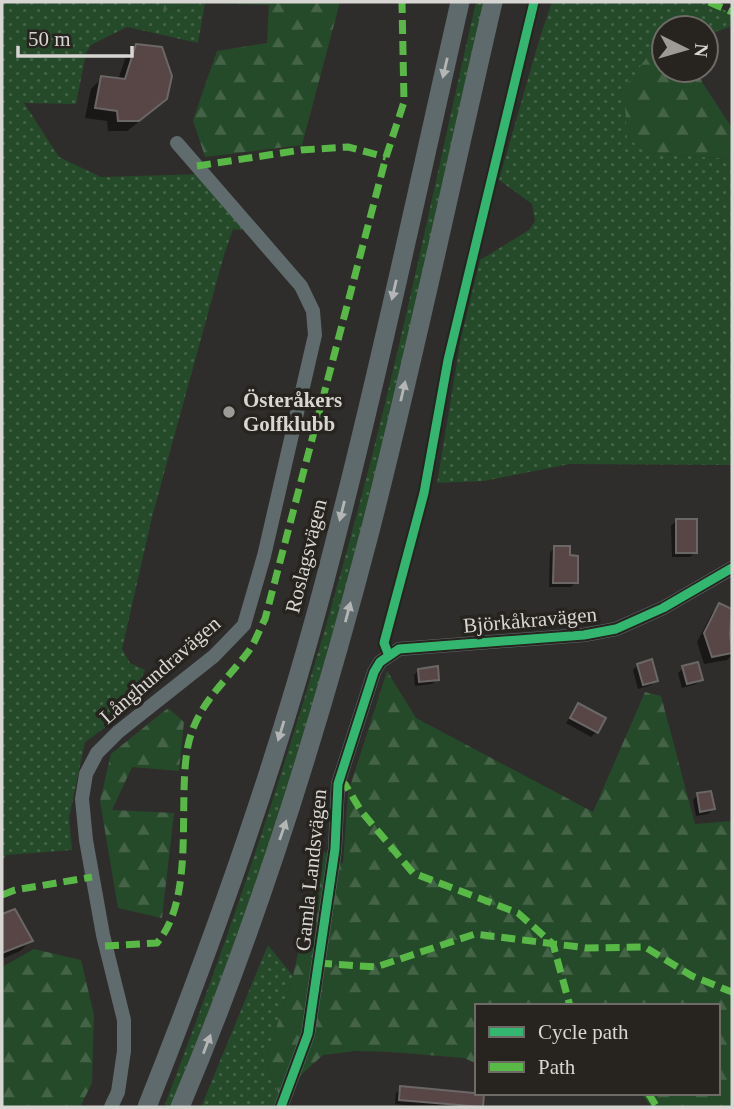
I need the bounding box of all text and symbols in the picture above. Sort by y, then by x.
scale bar [18,14,131,58]
north arrow [650,14,720,84]
text: 50 m [28,27,71,51]
text: N [690,43,712,58]
one-way arrow [439,57,450,79]
one-way arrow [389,279,400,301]
one-way arrow [398,380,409,402]
place label: Österåkers Golfklubb [243,388,342,436]
marker: Österåkers Golfklubb [221,404,237,420]
street label: Roslagsvägen [280,496,332,615]
one-way arrow [336,501,347,523]
one-way arrow [343,601,353,622]
street label: Björkåkravägen [462,602,598,638]
street label: Långhundravägen [95,611,225,729]
one-way arrow [276,721,286,742]
street label: Gamla Landsvägen [291,787,331,952]
one-way arrow [278,819,289,840]
legend [475,1004,720,1095]
text: Cycle path [538,1020,629,1044]
one-way arrow [201,1034,212,1055]
text: Path [538,1055,576,1079]

